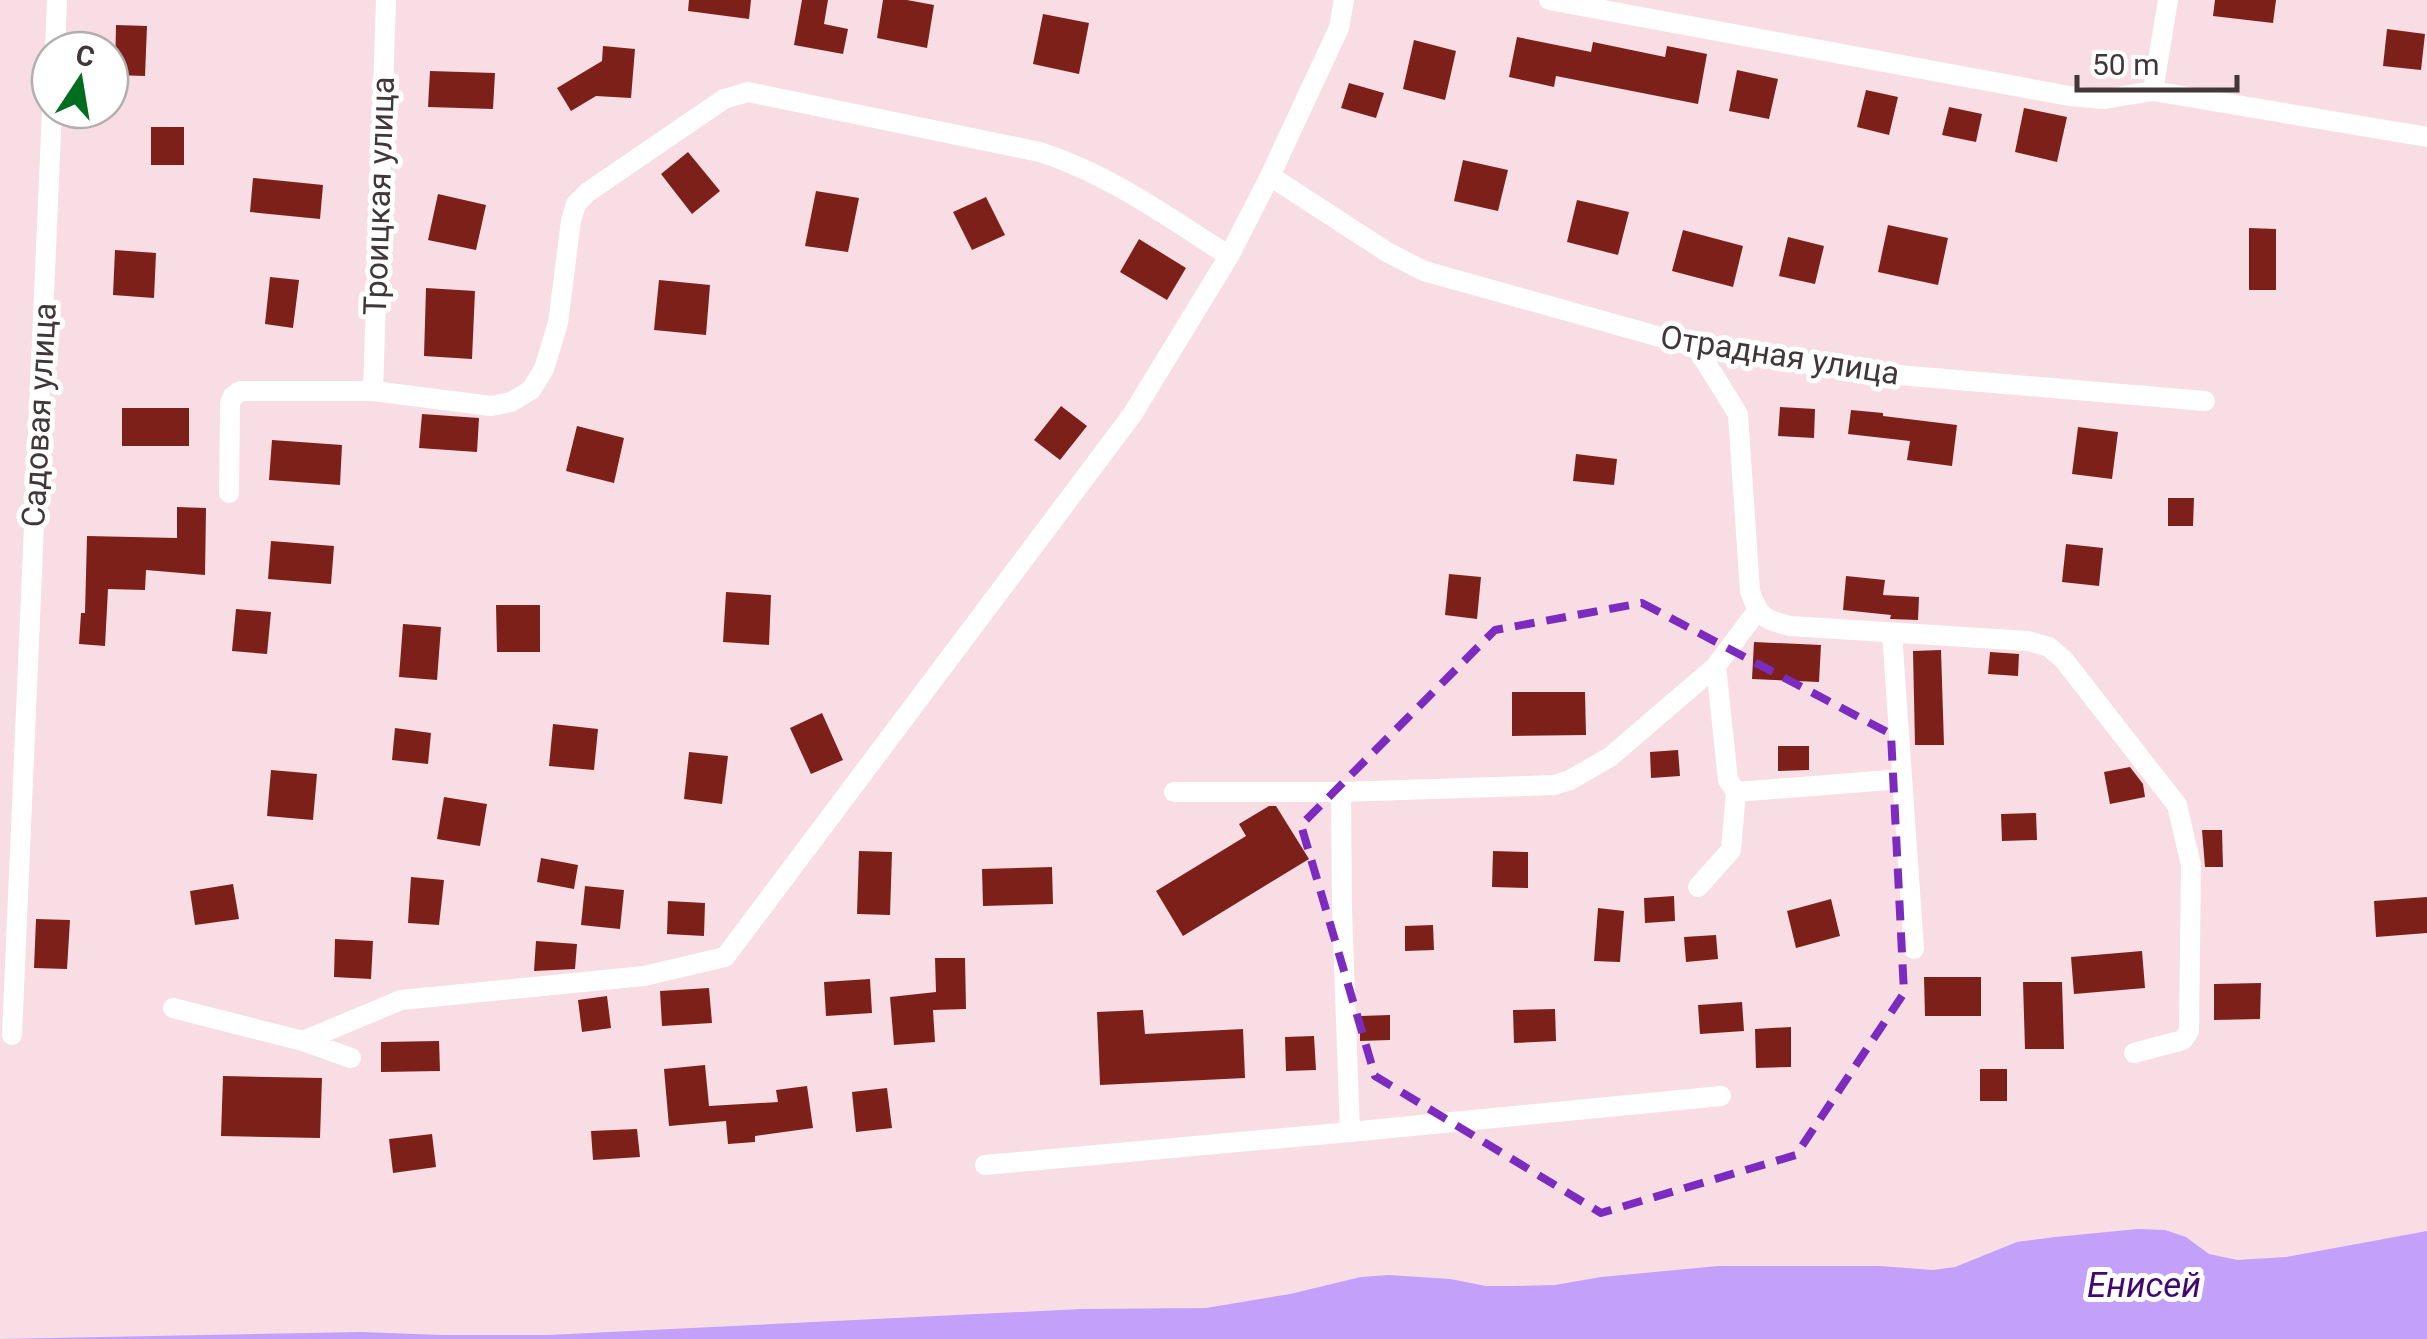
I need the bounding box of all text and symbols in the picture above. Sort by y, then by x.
north arrow [30,30,130,130]
scale bar [2077,30,2237,92]
text: С [73,38,97,74]
text: 50 m [2092,47,2159,82]
street label: Троицкая улица [356,76,402,316]
street label: Садовая улица [14,302,64,528]
street label: Отрадная улица [1658,317,1902,393]
water label: Енисей [2087,1265,2201,1306]

